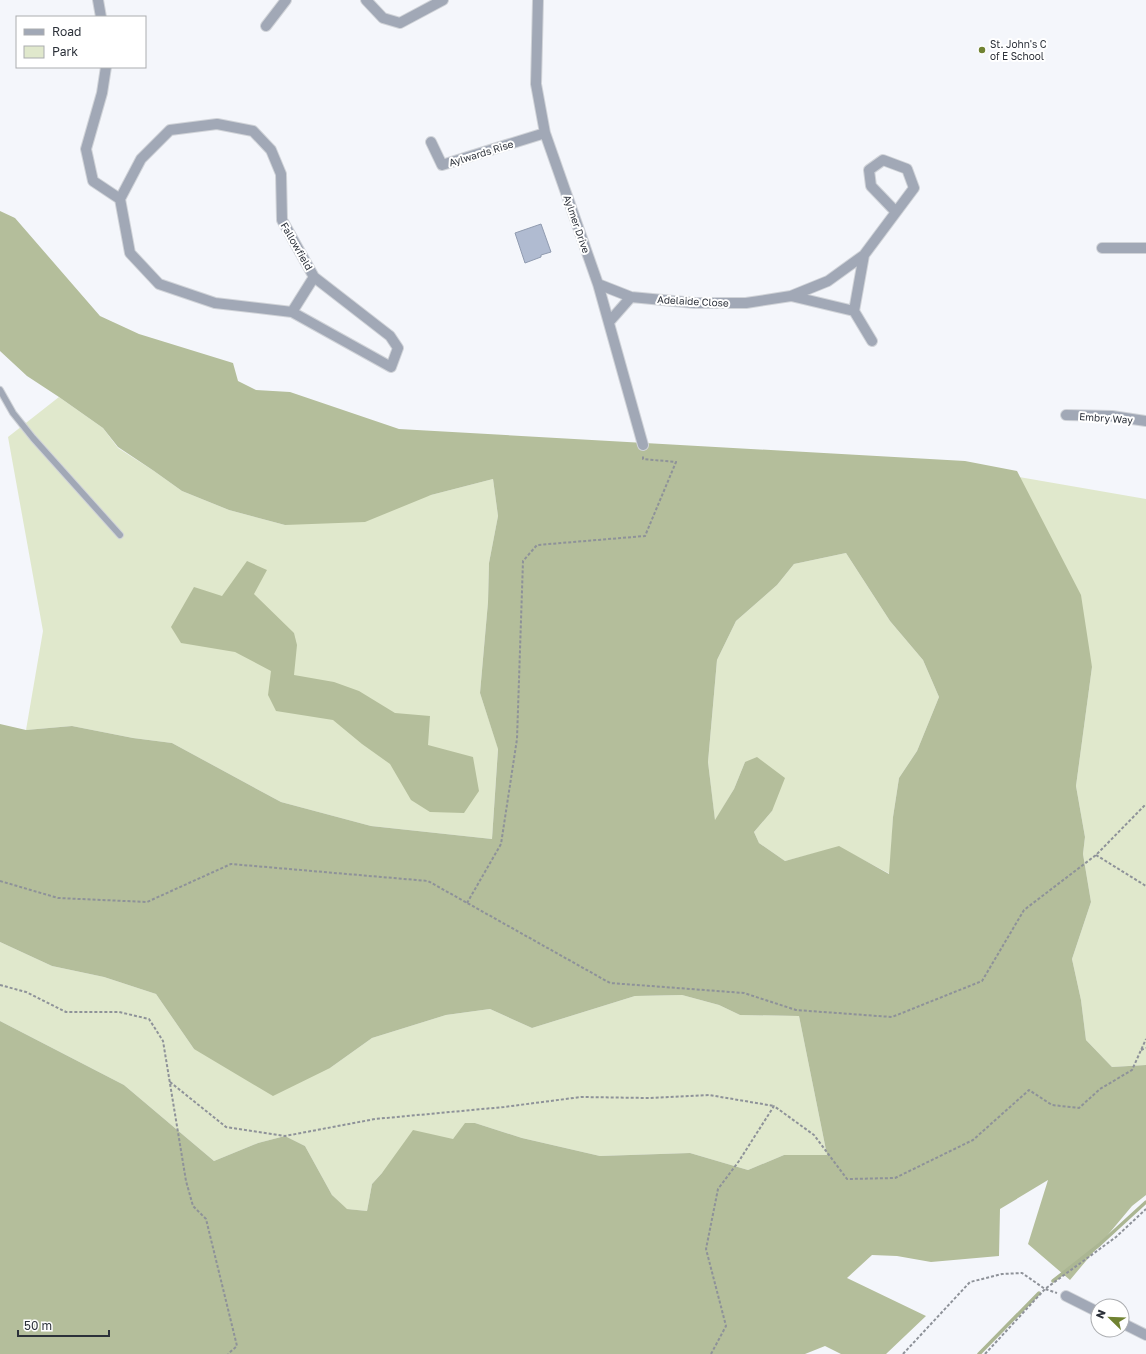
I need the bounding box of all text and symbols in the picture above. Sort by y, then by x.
legend [16,16,146,68]
text: Road [52,24,81,39]
place label: St. John's C of E School [990,38,1047,62]
text: Park [52,44,78,59]
marker: St. John's C of E School [977,45,987,55]
street label: Aylwards Rise [447,137,515,168]
street label: Aylmer Drive [561,193,593,255]
street label: Fallowfield [278,220,316,272]
street label: Adelaide Close [657,293,729,309]
street label: Embry Way [1079,410,1134,426]
north arrow [1090,1298,1130,1338]
text: N [1093,1308,1108,1320]
scale bar [18,1312,109,1338]
text: 50 m [24,1318,52,1333]

